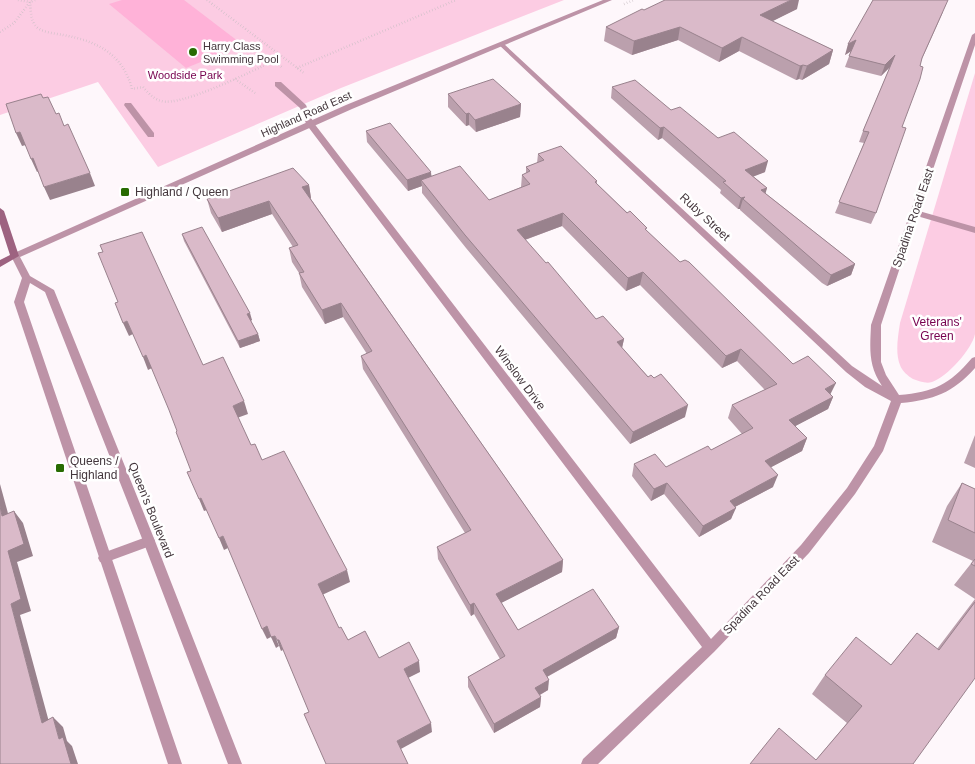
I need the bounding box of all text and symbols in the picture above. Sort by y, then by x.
place label: Harry Class Swimming Pool [203,40,279,65]
marker: Harry Class Swimming Pool [187,46,199,58]
park label: Woodside Park [148,69,223,81]
street label: Highland Road East [259,89,353,139]
street label: Spadina Road East [890,166,937,269]
place label: Highland / Queen [135,185,228,199]
marker: Highland / Queen [119,186,131,198]
street label: Ruby Street [677,190,733,244]
park label: Veterans' Green [912,315,962,343]
street label: Winslow Drive [492,343,549,413]
place label: Queens / Highland [70,454,119,482]
street label: Queen's Boulevard [125,460,177,560]
marker: Queens / Highland [54,462,66,474]
street label: Spadina Road East [720,552,802,637]

